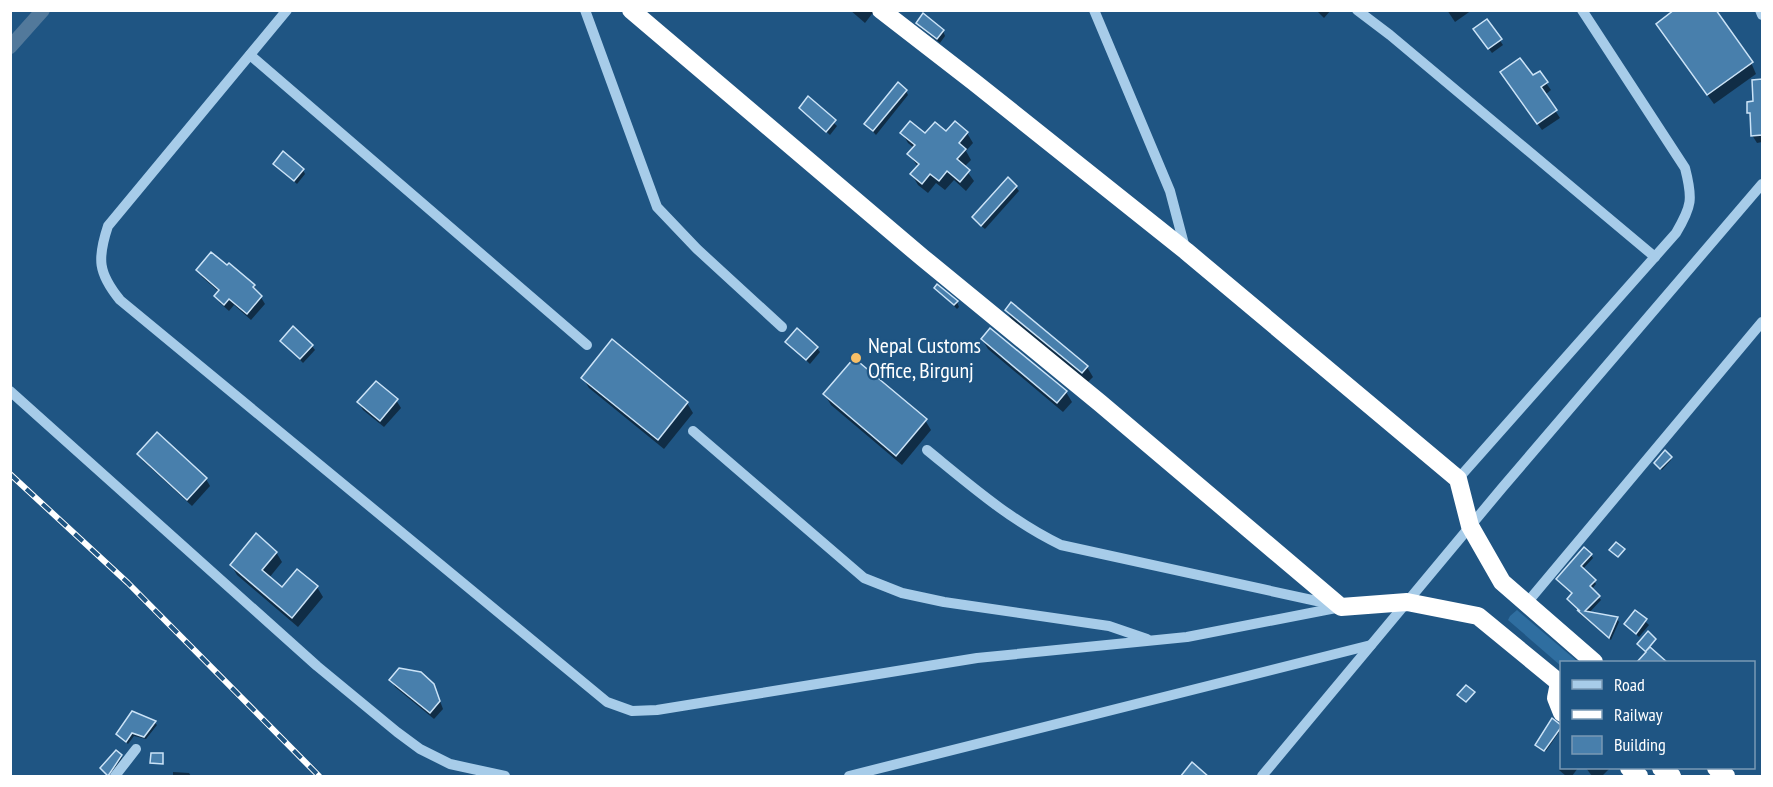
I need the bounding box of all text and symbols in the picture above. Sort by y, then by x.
place label: Nepal Customs Office, Birgunj [868,331,981,384]
marker: Nepal Customs Office, Birgunj [849,351,863,365]
legend [1560,661,1755,769]
text: Road [1614,673,1645,696]
text: Railway [1614,703,1663,726]
text: Building [1614,733,1666,756]

